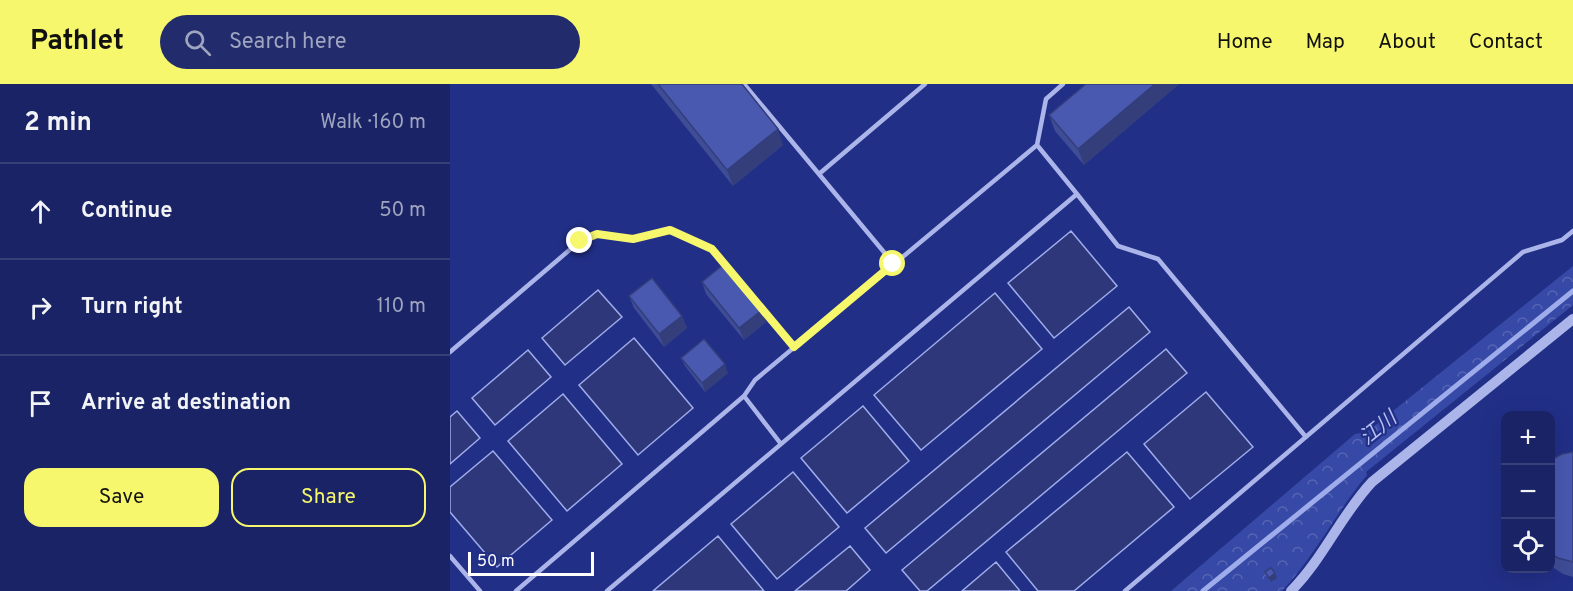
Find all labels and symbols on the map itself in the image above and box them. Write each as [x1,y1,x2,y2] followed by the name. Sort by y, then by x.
[566,227,592,253] route end
[879,250,905,276] route start
[1355,405,1404,452] water label: 江川
[468,549,594,576] scale bar

